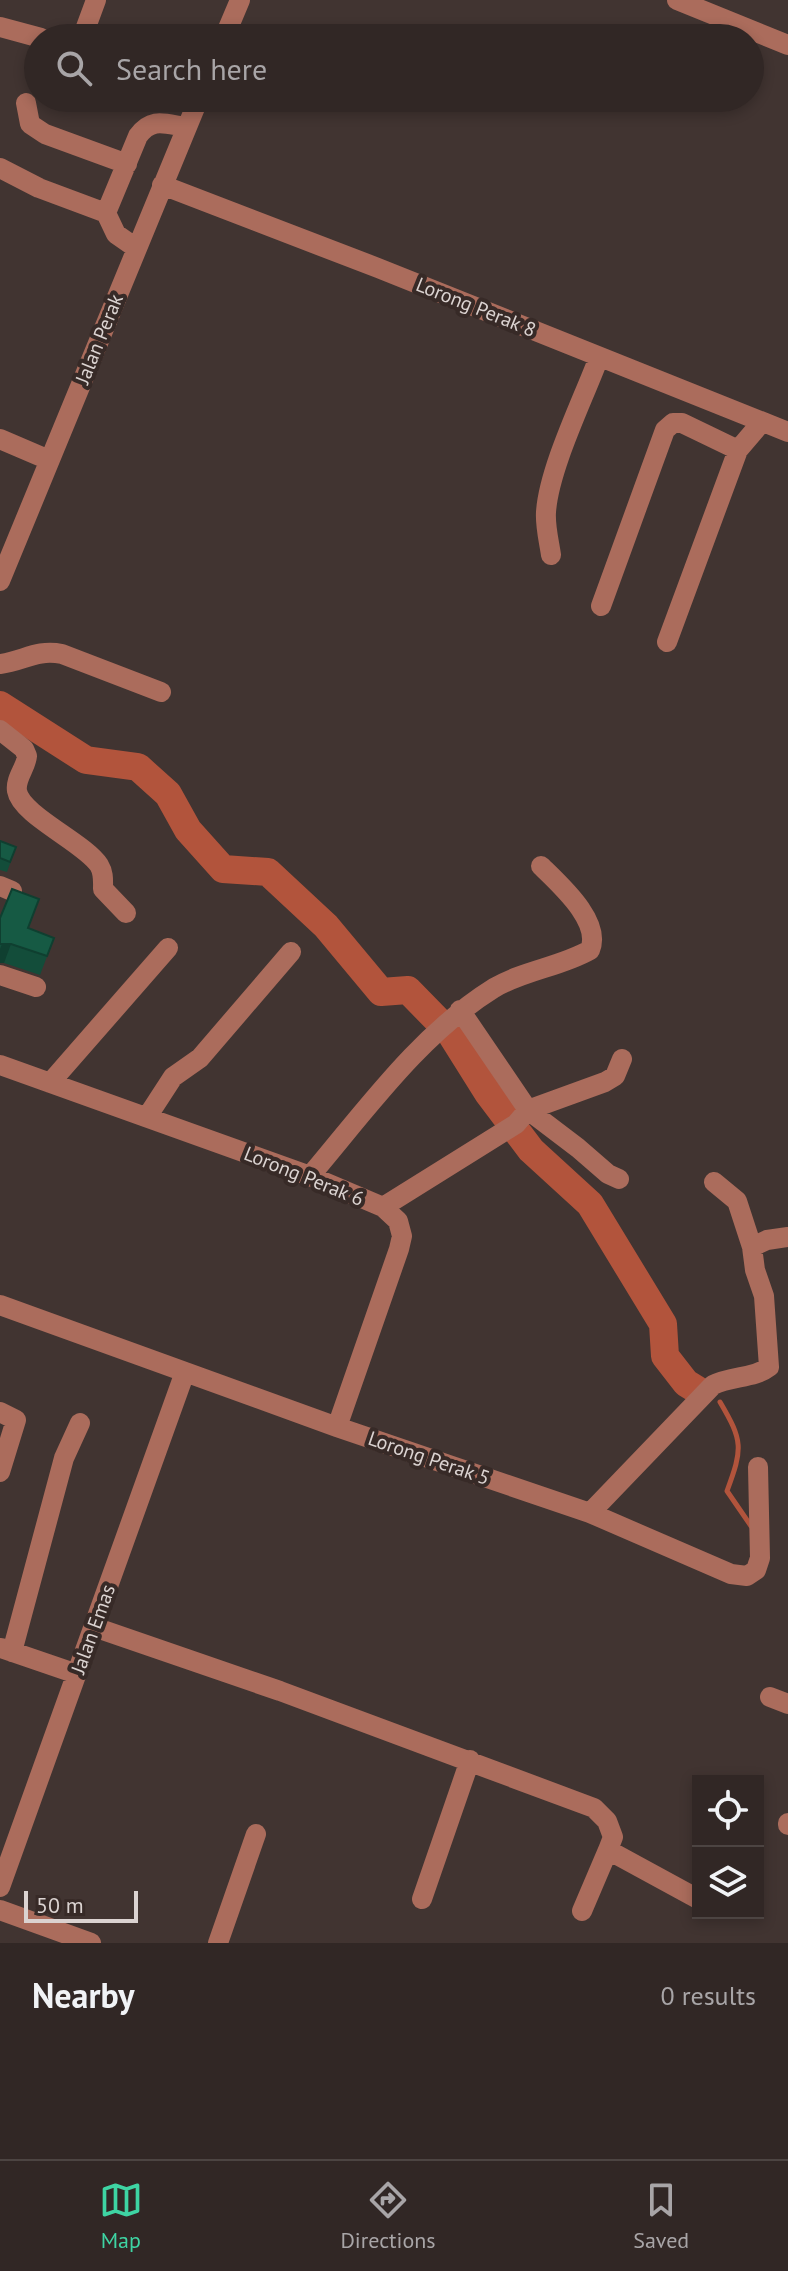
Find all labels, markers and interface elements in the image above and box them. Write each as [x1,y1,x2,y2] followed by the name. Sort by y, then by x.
[24,24,764,112] search box
[52,46,96,90] icon: search
[116,49,267,88] text: Search here
[412,271,540,343] street label: Lorong Perak 8
[69,290,129,389] street label: Jalan Perak
[240,1140,368,1212] street label: Lorong Perak 6
[365,1425,493,1491] street label: Lorong Perak 5
[65,1581,121,1678] street label: Jalan Emas
[692,1775,764,1919] map controls
[692,1775,764,1847] button: locate
[692,1847,764,1919] button: layers
[24,1887,138,1923] scale bar
[36,1891,84,1919] text: 50 m
[32,1973,134,2017] text: Nearby
[661,1979,756,2012] text: 0 results
[99,2178,143,2254] tab: Map
[340,2178,436,2254] tab: Directions
[633,2178,689,2254] tab: Saved

